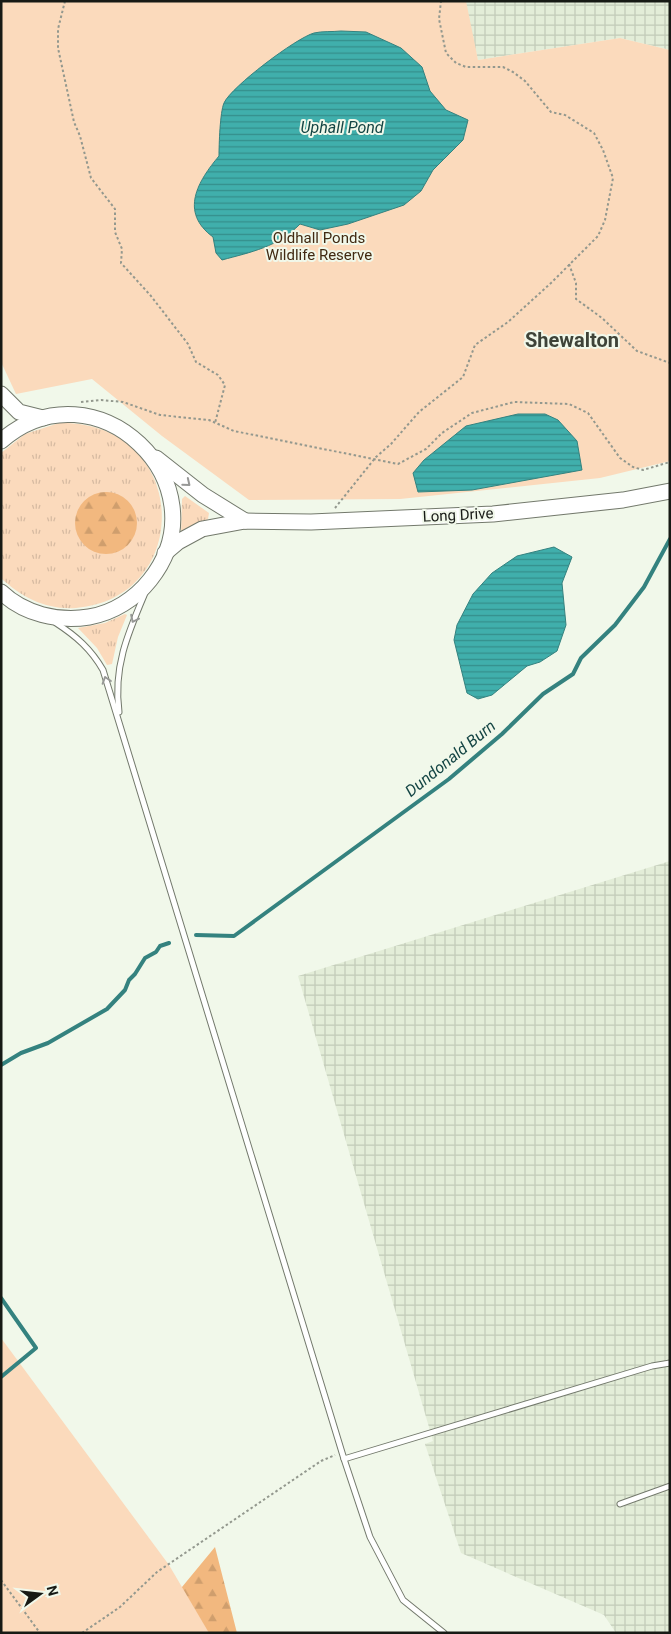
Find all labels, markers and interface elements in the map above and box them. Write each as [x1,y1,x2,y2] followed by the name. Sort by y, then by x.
[300,118,384,137] water label: Uphall Pond
[266,229,372,264] park label: Oldhall Ponds Wildlife Reserve
[525,328,619,352] district label: Shewalton
[182,477,191,486] one-way arrow
[422,504,494,526] street label: Long Drive
[130,614,140,623] one-way arrow
[102,677,112,685] one-way arrow
[401,716,499,801] water label: Dundonald Burn
[15,1569,65,1619] north arrow
[44,1584,62,1597] text: N

